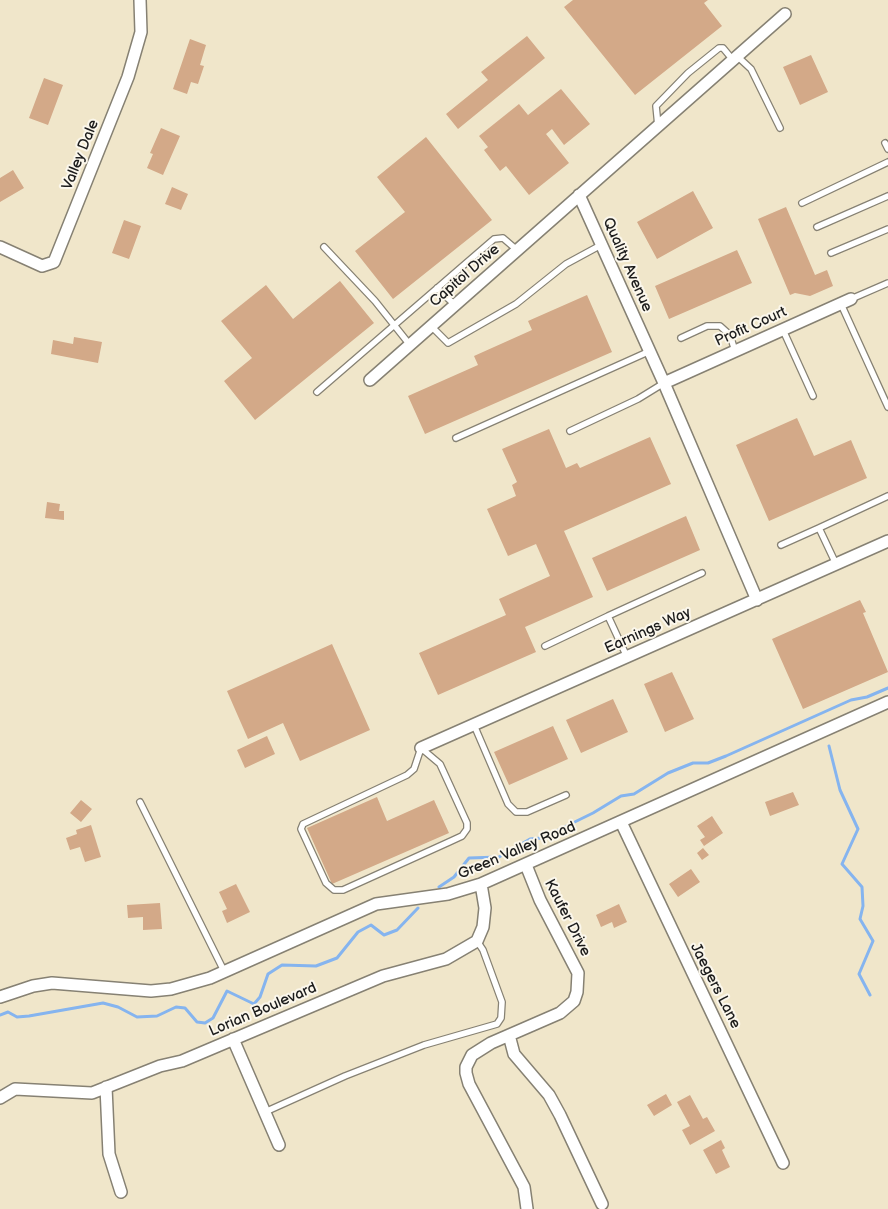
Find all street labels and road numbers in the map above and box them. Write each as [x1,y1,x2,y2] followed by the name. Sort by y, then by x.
[59,117,103,193] street label: Valley Dale
[598,215,656,315] street label: Quality Avenue
[426,241,504,311] street label: Capitol Drive
[712,303,790,351] street label: Profit Court
[602,604,694,658] street label: Earnings Way
[456,818,578,884] street label: Green Valley Road
[540,876,594,960] street label: Kaufer Drive
[686,940,744,1032] street label: Jaegers Lane
[207,979,319,1041] street label: Lorian Boulevard

